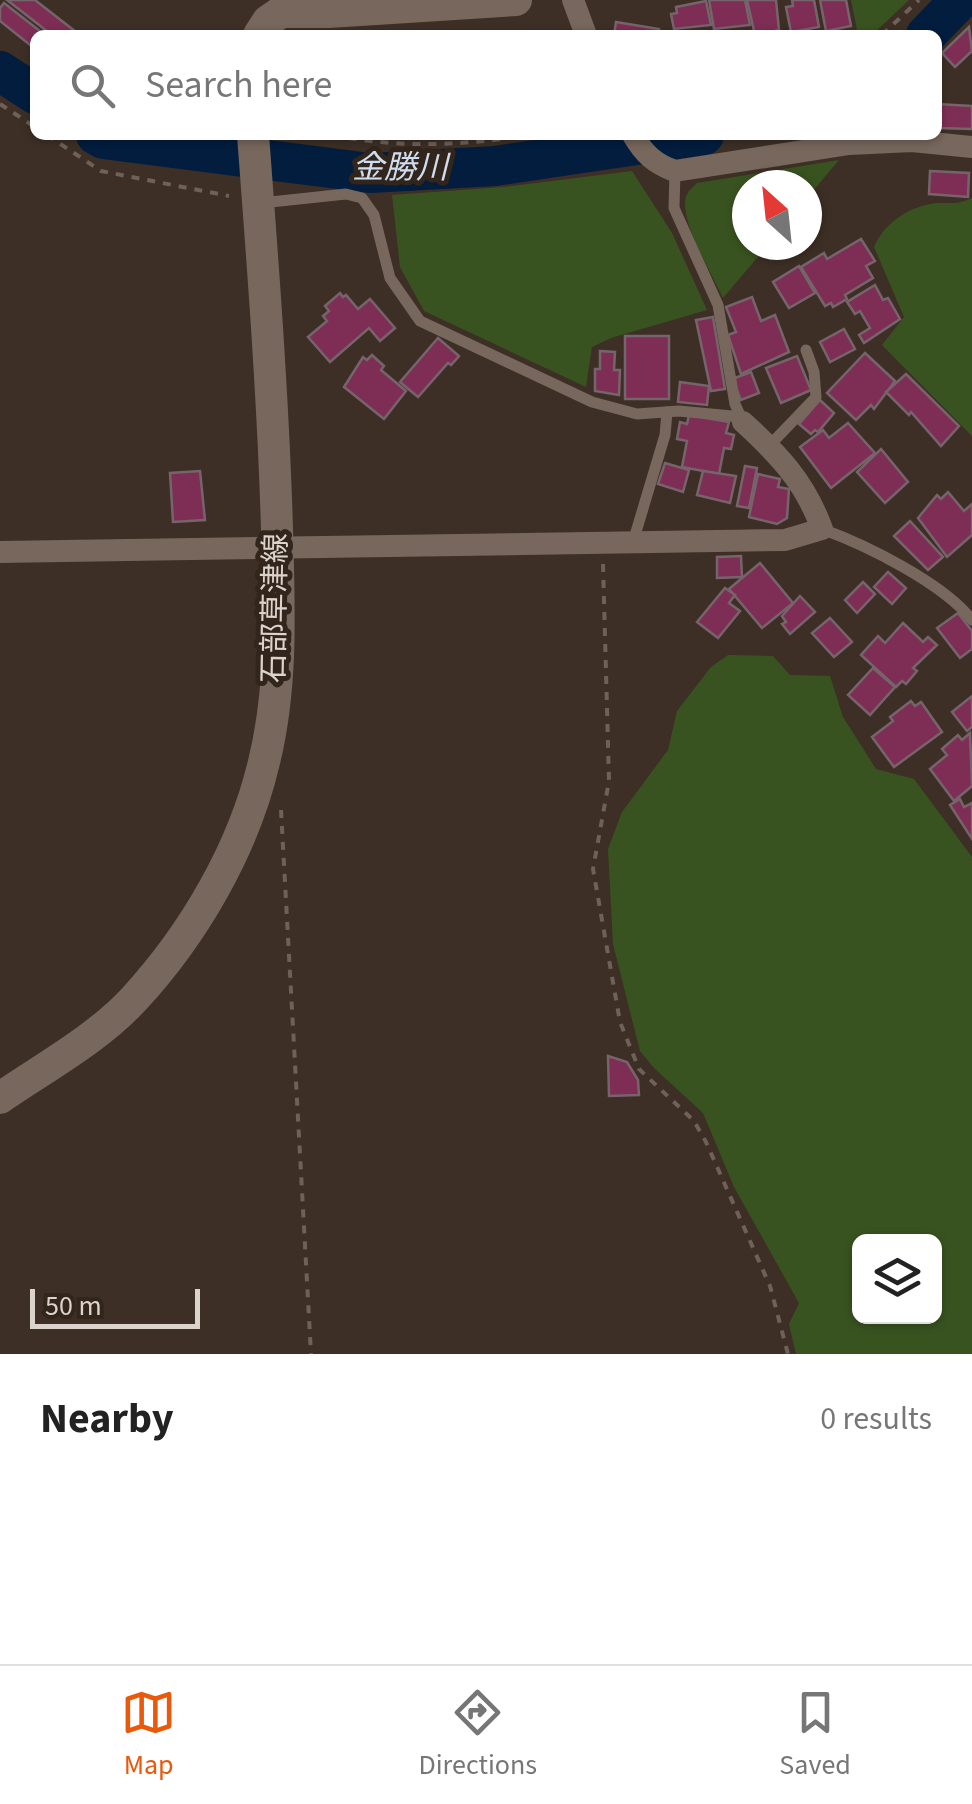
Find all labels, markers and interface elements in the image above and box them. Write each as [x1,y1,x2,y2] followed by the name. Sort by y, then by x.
[30,30,942,140] search box
[65,58,120,113] icon: search
[145,58,332,112] text: Search here
[352,145,451,191] water label: 金勝川
[732,170,822,260] north arrow
[252,533,298,683] street label: 石部草津線
[852,1234,942,1324] map controls
[852,1234,942,1324] button: layers
[30,1284,200,1328] scale bar
[45,1286,102,1326] text: 50 m
[40,1389,174,1449] text: Nearby
[820,1396,932,1442] text: 0 results
[121,1685,176,1785] tab: Map
[419,1685,537,1785] tab: Directions
[779,1685,851,1785] tab: Saved

